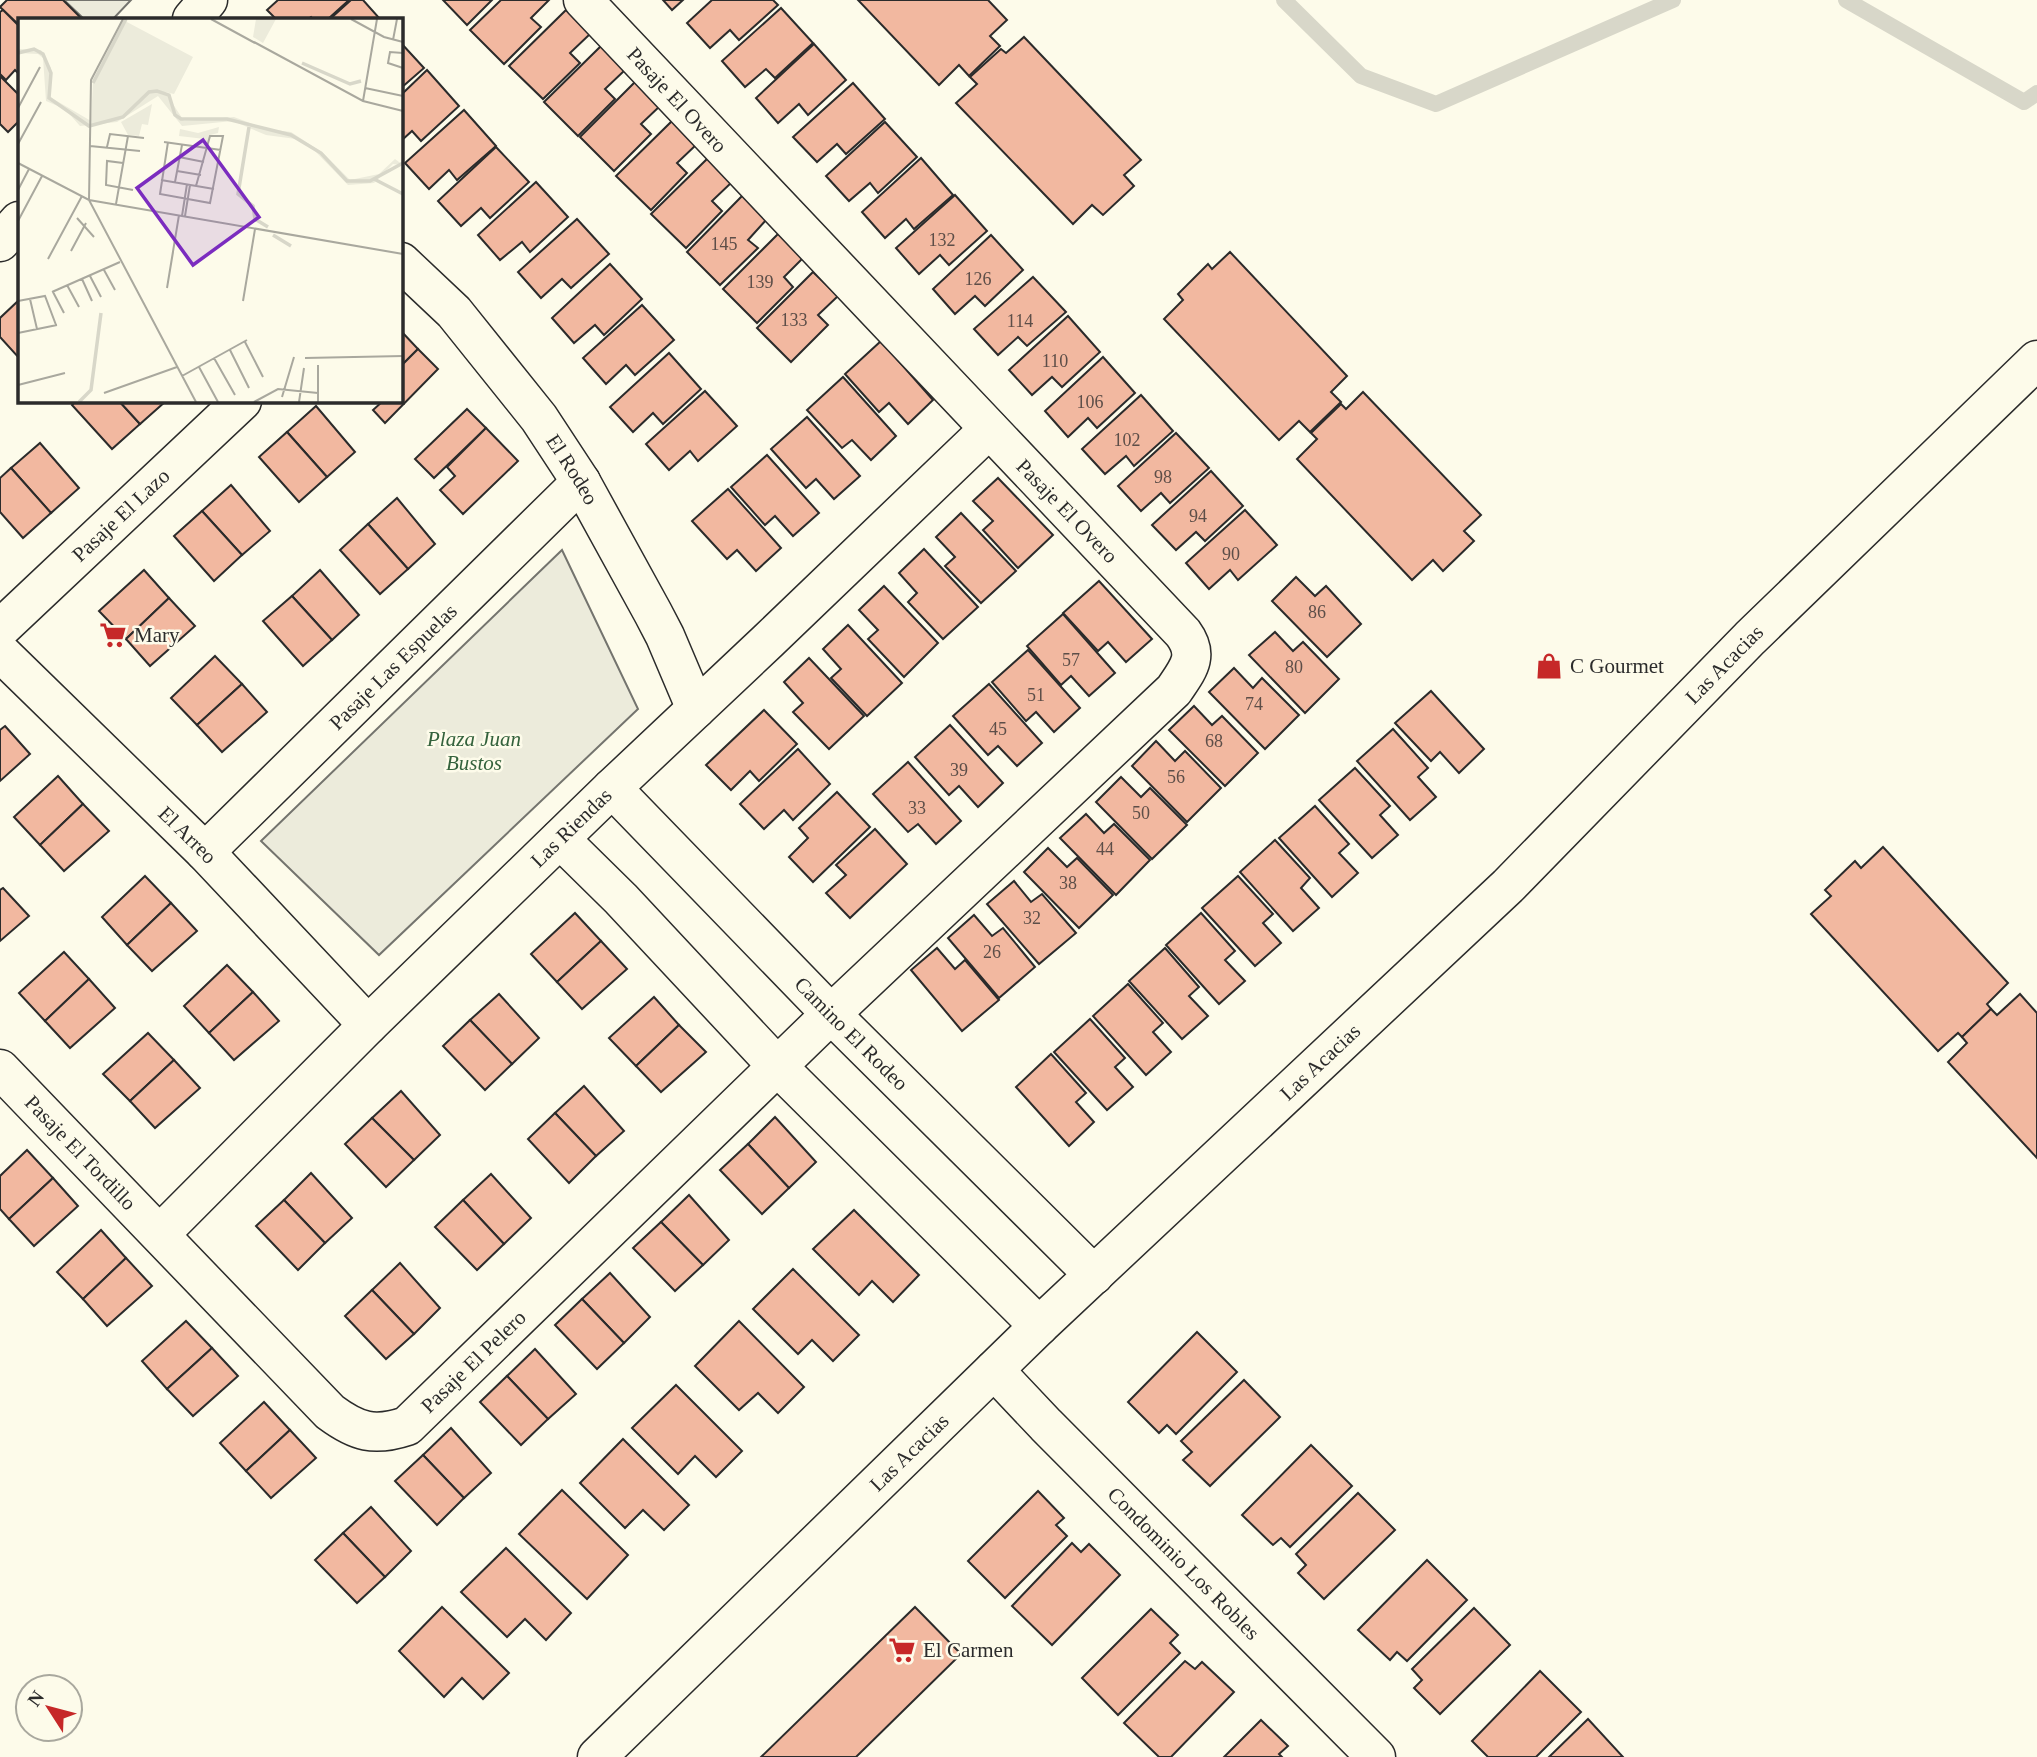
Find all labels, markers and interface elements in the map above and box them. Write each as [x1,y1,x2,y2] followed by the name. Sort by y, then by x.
[18,18,402,402] inset map
[622,42,732,158] street label: Pasaje El Overo
[929,230,956,250] house number: 132
[711,234,738,254] house number: 145
[965,269,992,289] house number: 126
[747,272,774,292] house number: 139
[781,310,808,330] house number: 133
[1007,311,1033,331] house number: 114
[1042,351,1068,371] house number: 110
[1077,392,1104,412] house number: 106
[541,430,603,509] street label: El Rodeo
[1114,430,1141,450] house number: 102
[1011,454,1123,568] street label: Pasaje El Overo
[67,464,174,567] street label: Pasaje El Lazo
[1154,467,1172,487] house number: 98
[1189,506,1207,526] house number: 94
[1222,544,1240,564] house number: 90
[324,599,462,735] street label: Pasaje Las Espuelas
[1308,602,1326,622] house number: 86
[98,620,128,650] supermarket icon: Mary
[1680,620,1768,709] street label: Las Acacias
[134,623,180,647] place label: Mary
[1062,650,1080,670] house number: 57
[1534,651,1564,681] shop icon: C Gourmet
[1570,654,1664,678] place label: C Gourmet
[1285,657,1303,677] house number: 80
[1027,685,1045,705] house number: 51
[1245,694,1263,714] house number: 74
[989,719,1007,739] house number: 45
[426,727,521,775] park label: Plaza Juan Bustos
[1205,731,1223,751] house number: 68
[950,760,968,780] house number: 39
[1167,767,1185,787] house number: 56
[526,783,617,872] street label: Las Riendas
[908,798,926,818] house number: 33
[153,801,222,869] street label: El Arreo
[1132,803,1150,823] house number: 50
[1096,839,1114,859] house number: 44
[1059,873,1077,893] house number: 38
[1023,908,1041,928] house number: 32
[983,942,1001,962] house number: 26
[790,972,913,1095] street label: Camino El Rodeo
[1275,1019,1365,1105] street label: Las Acacias
[20,1090,141,1215] street label: Pasaje El Tordillo
[416,1305,531,1418] street label: Pasaje El Pelero
[865,1409,954,1496] street label: Las Acacias
[1103,1482,1265,1645] street label: Condominio Los Robles
[887,1635,917,1665] supermarket icon: El Carmen
[923,1638,1014,1662] place label: El Carmen
[14,1673,84,1743] north arrow
[23,1686,48,1710] text: N

